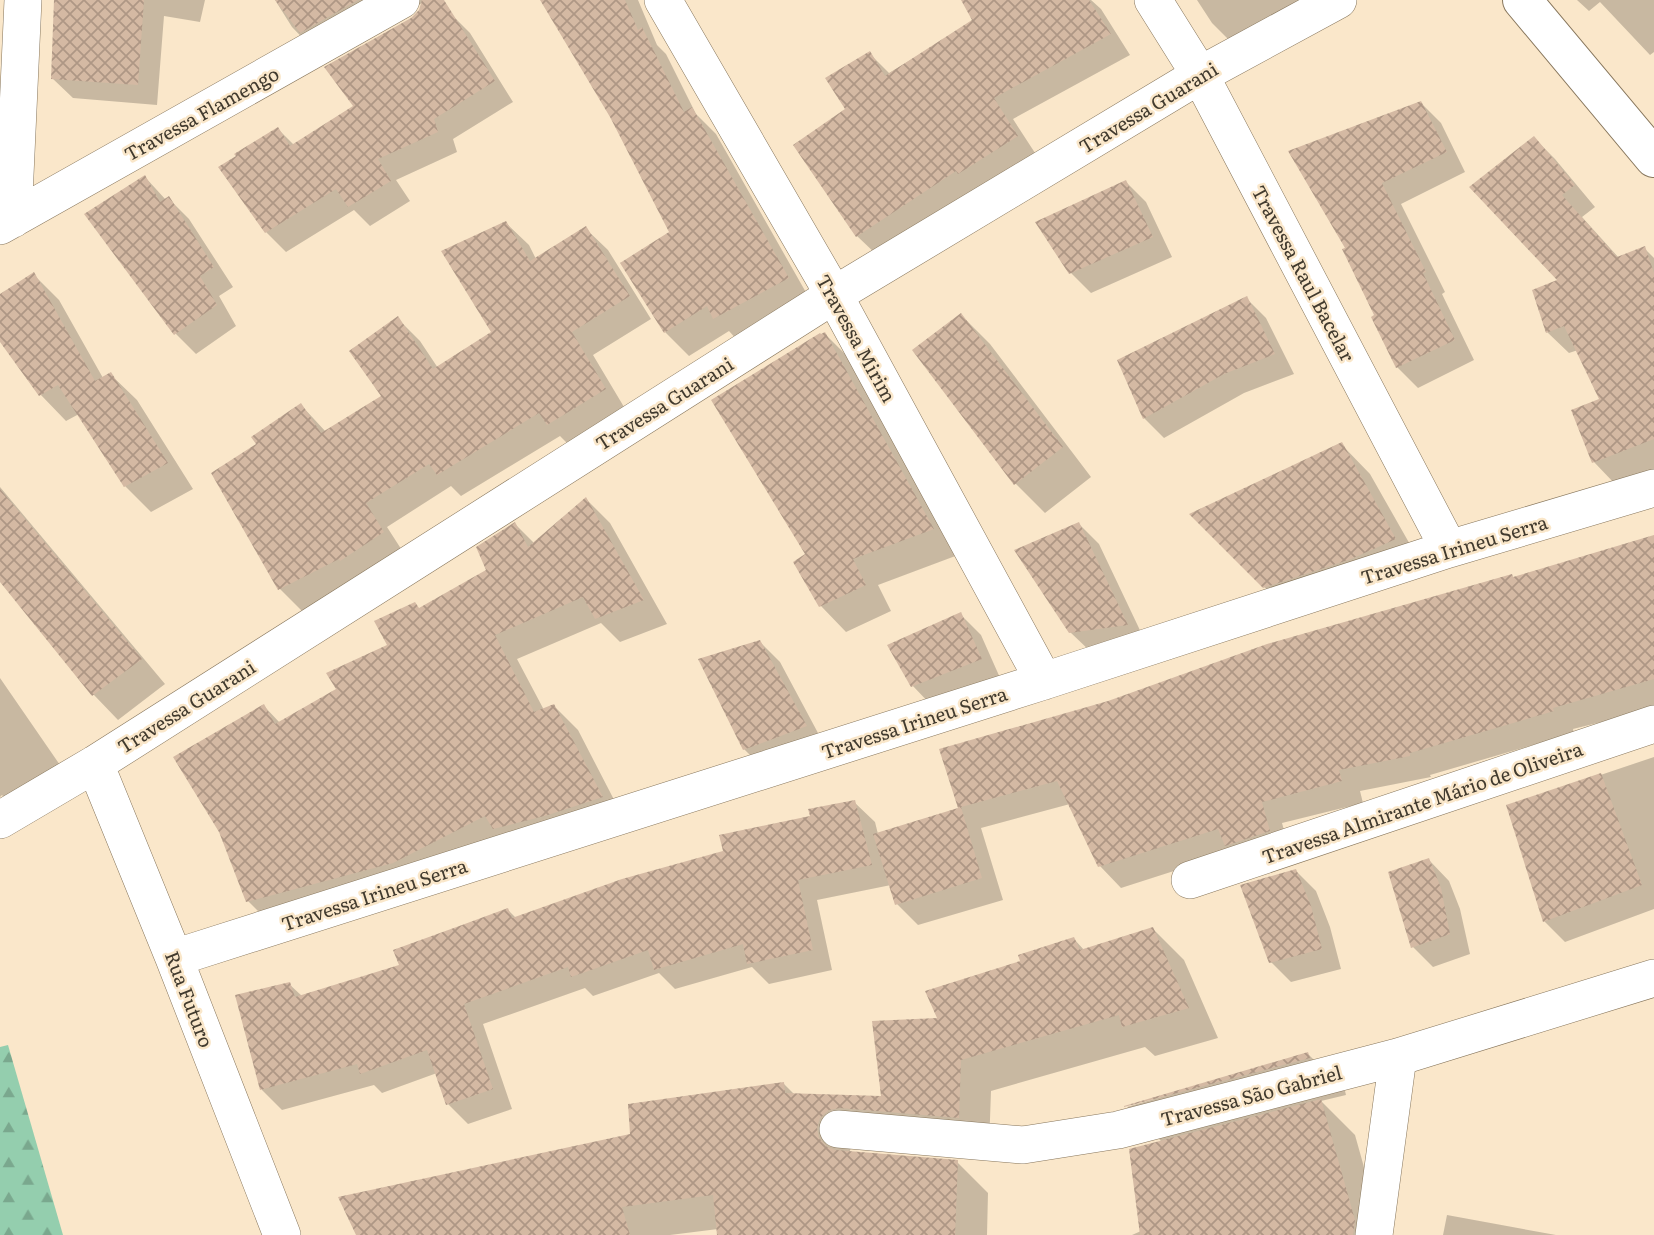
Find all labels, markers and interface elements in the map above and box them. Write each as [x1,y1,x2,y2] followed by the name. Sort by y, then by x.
[1073,54,1223,160] street label: Travessa Guarani
[118,59,284,167] street label: Travessa Flamengo
[1246,180,1362,366] street label: Travessa Raul Bacelar
[810,269,904,407] street label: Travessa Mirim
[590,349,738,457] street label: Travessa Guarani
[1357,507,1552,591] street label: Travessa Irineu Serra
[112,652,260,760] street label: Travessa Guarani
[817,678,1011,765] street label: Travessa Irineu Serra
[1258,734,1587,870] street label: Travessa Almirante Mário de Oliveira
[277,850,471,937] street label: Travessa Irineu Serra
[159,947,221,1051] street label: Rua Futuro
[1157,1057,1345,1133] street label: Travessa São Gabriel

